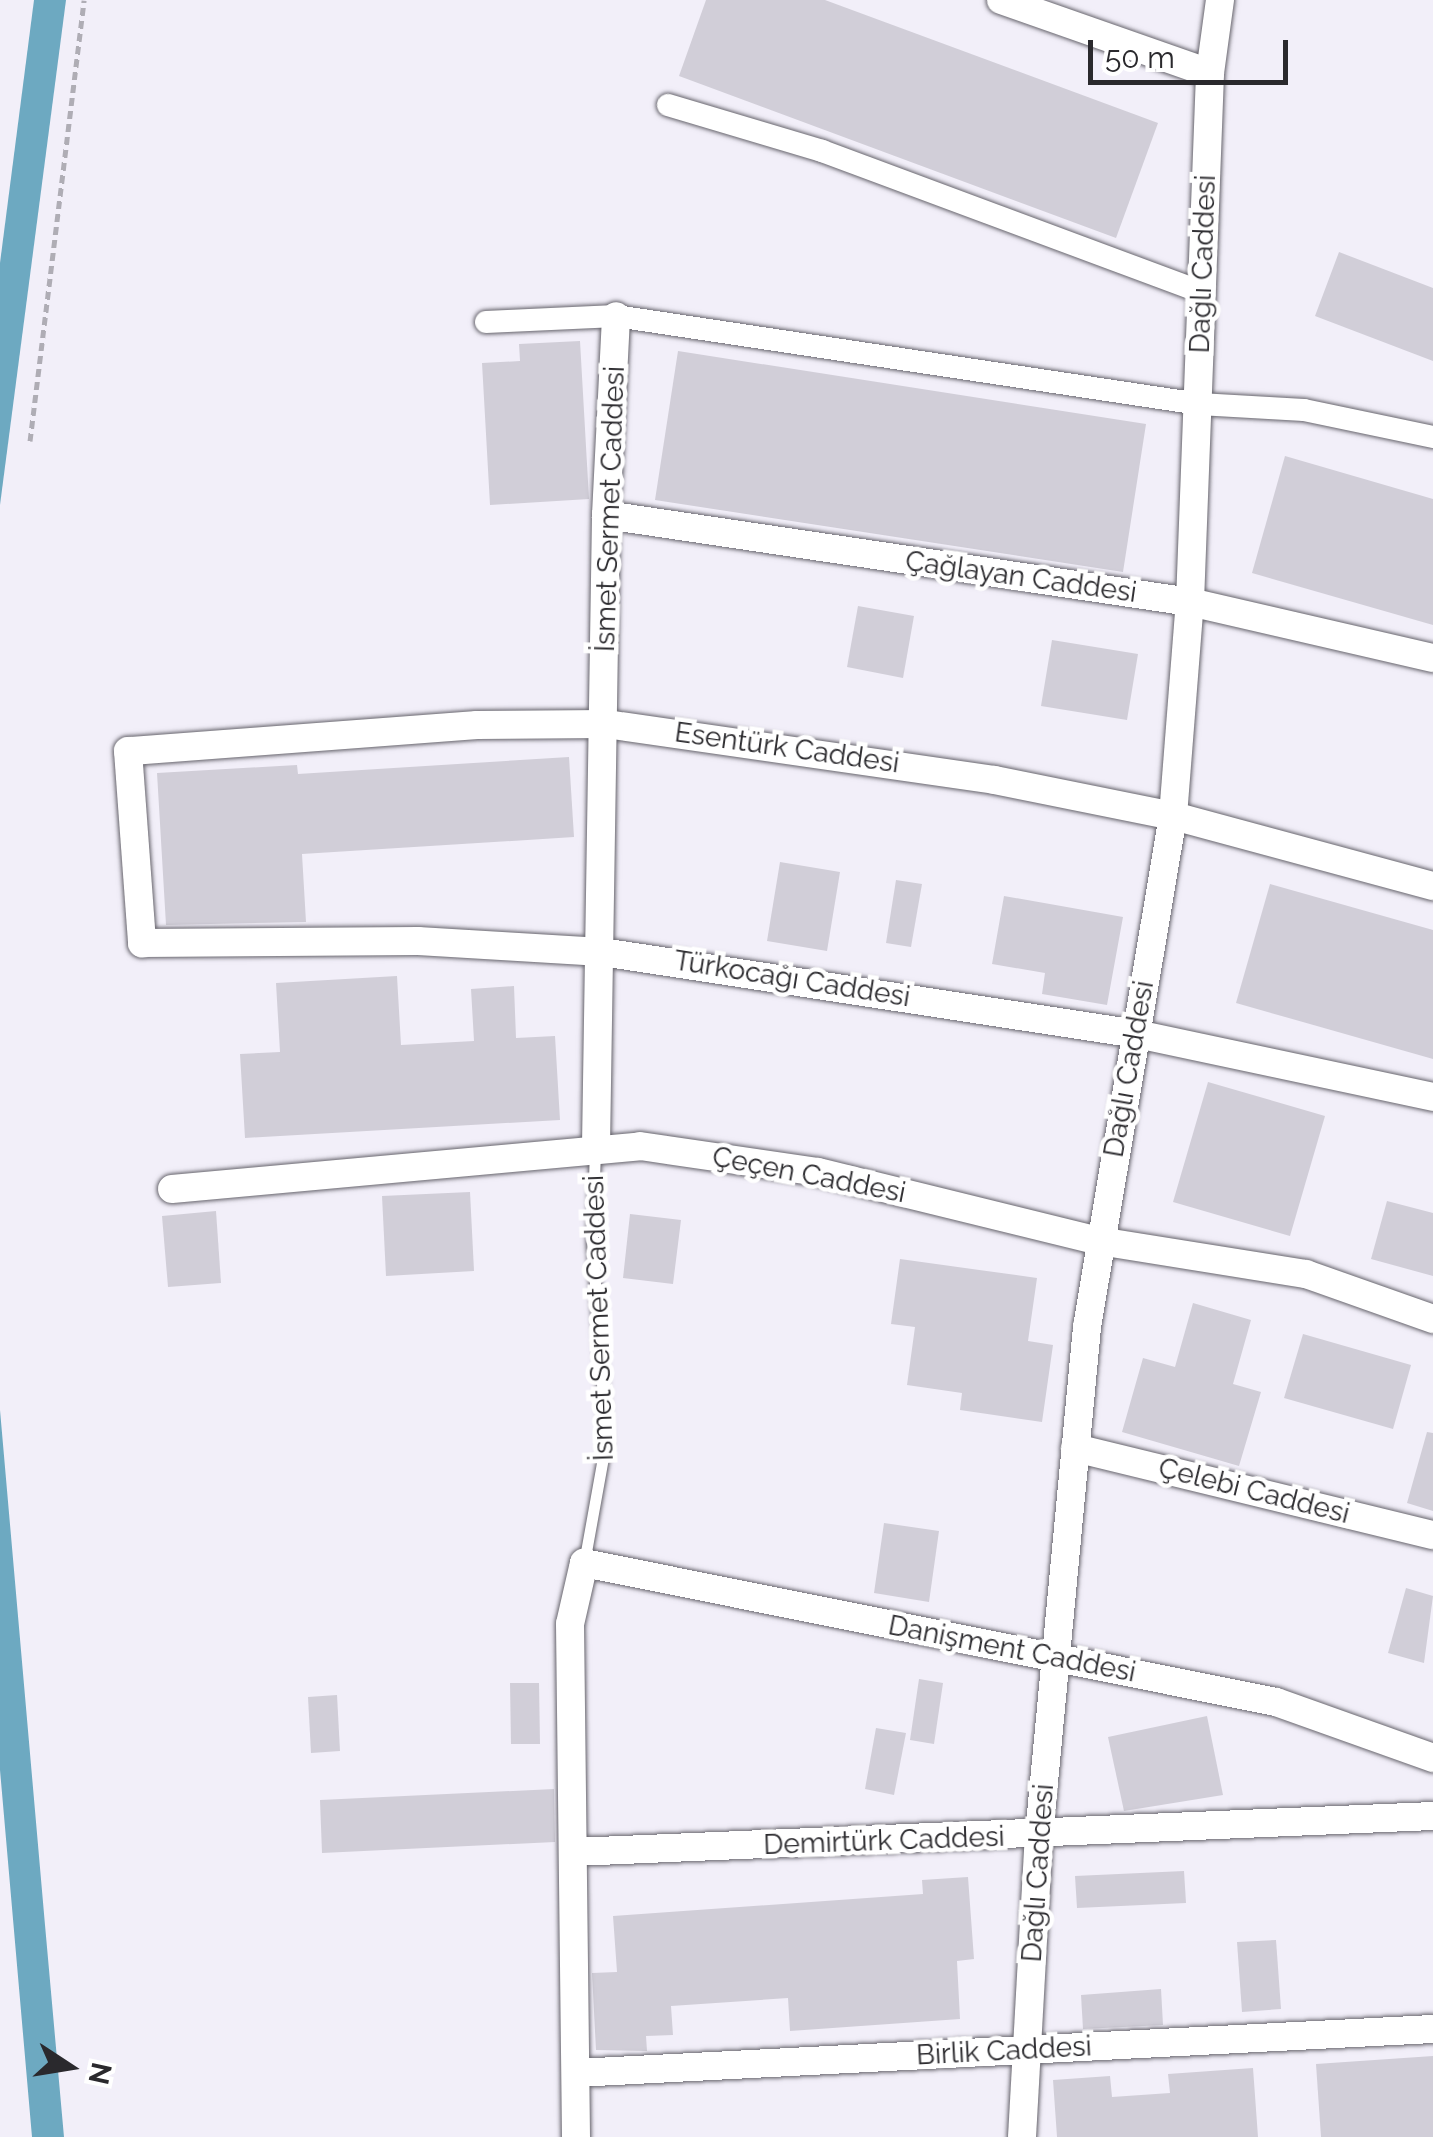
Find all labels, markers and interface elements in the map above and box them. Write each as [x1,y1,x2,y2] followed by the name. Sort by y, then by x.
[1093,20,1293,82] scale bar
[1105,40,1175,75] text: 50 m
[1183,174,1223,354] street label: Dağlı Caddesi
[588,365,632,653] street label: İsmet Sermet Caddesi
[903,544,1139,610] street label: Çağlayan Caddesi
[673,716,901,780] street label: Esentürk Caddesi
[672,944,912,1014] street label: Türkocağı Caddesi
[1097,978,1161,1160] street label: Dağlı Caddesi
[710,1140,908,1210] street label: Çeçen Caddesi
[577,1174,621,1462] street label: İsmet Sermet Caddesi
[1155,1451,1353,1531] street label: Çelebi Caddesi
[885,1609,1139,1689] street label: Danişment Caddesi
[1015,1783,1061,1963] street label: Dağlı Caddesi
[763,1820,1005,1862] street label: Demirtürk Caddesi
[20,2017,120,2117] north arrow
[915,2030,1093,2072] street label: Birlik Caddesi
[81,2059,118,2087] text: N

